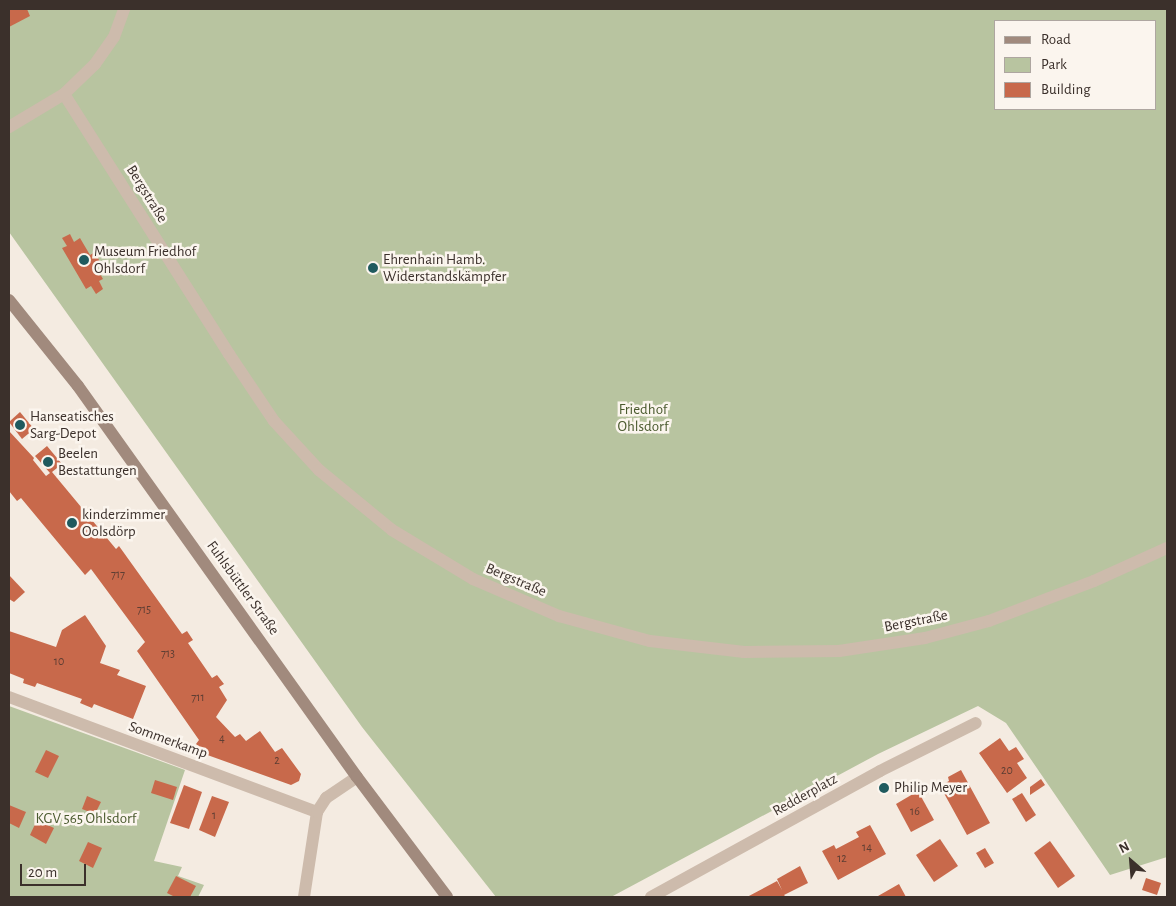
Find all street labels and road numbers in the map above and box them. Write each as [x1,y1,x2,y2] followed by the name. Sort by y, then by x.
[122,162,172,226] street label: Bergstraße
[203,537,283,639] street label: Fuhlsbüttler Straße
[483,559,549,601] street label: Bergstraße
[883,606,949,636] street label: Bergstraße
[126,717,210,763] street label: Sommerkamp
[769,770,841,820] street label: Redderplatz

